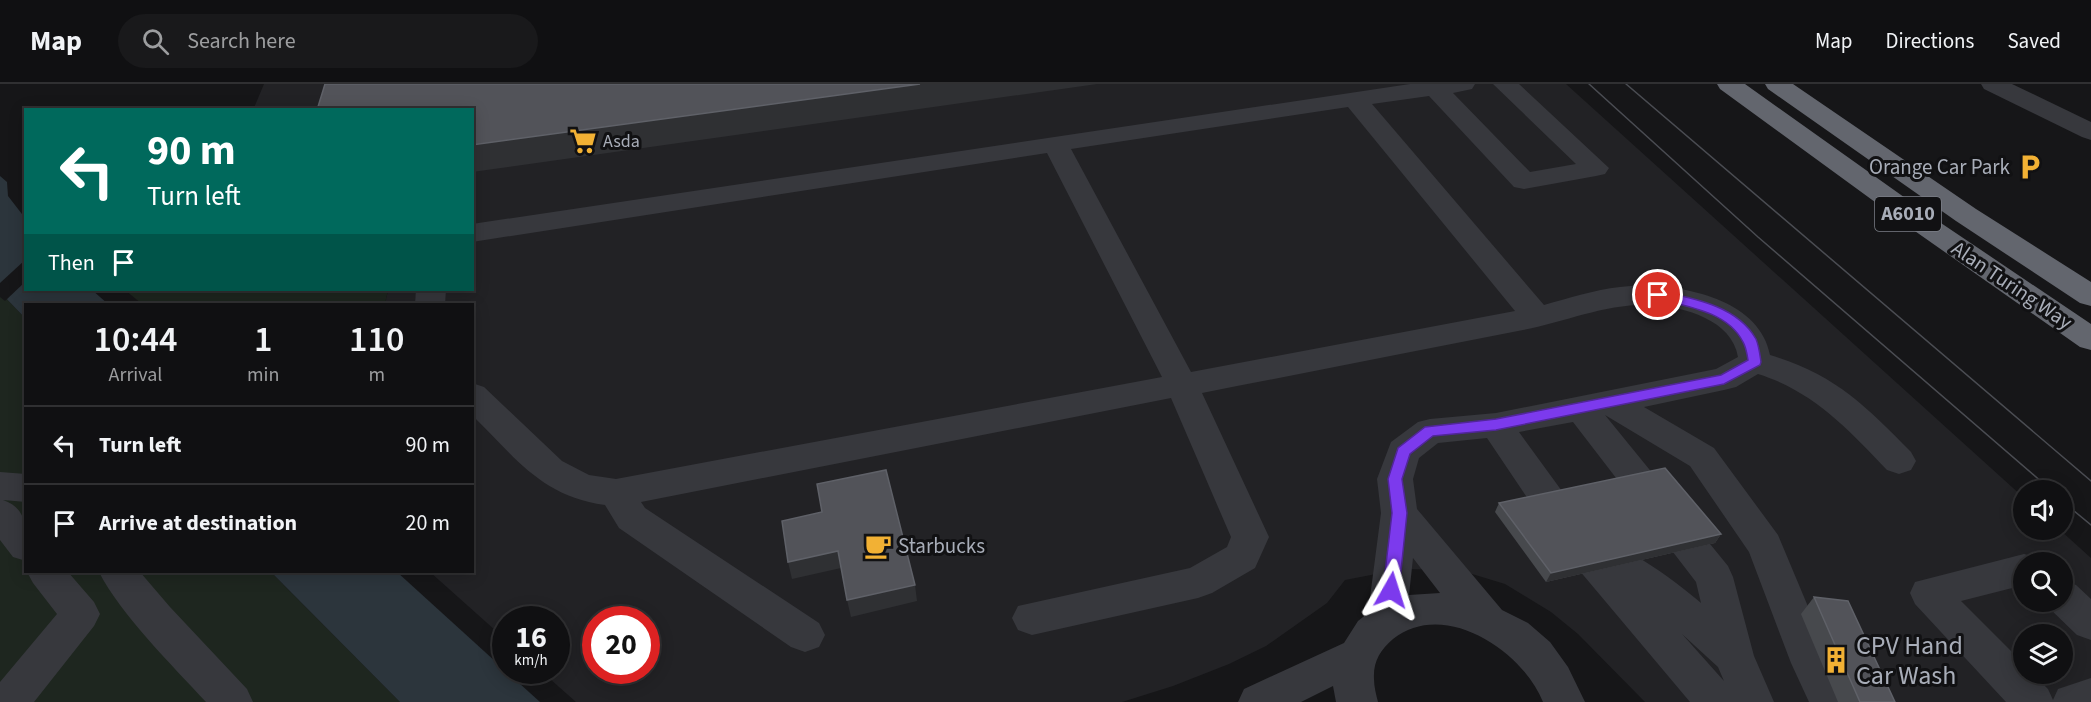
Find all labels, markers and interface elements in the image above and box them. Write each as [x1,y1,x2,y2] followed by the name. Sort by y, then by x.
[118,14,538,68] search box
[30,21,82,61] text: Map
[139,25,172,58] icon: search
[187,25,296,57] text: Search here
[1815,26,1853,56] text: Map
[1886,26,1974,56] text: Directions
[2007,26,2061,56] text: Saved
[147,121,236,181] text: 90 m
[568,126,598,156] supermarket icon: Asda
[603,129,640,154] place label: Asda
[48,132,126,210] icon: left
[1869,152,2011,182] place label: Orange Car Park
[2015,152,2045,182] parking icon: Orange Car Park
[147,177,241,216] text: Turn left
[1875,197,1941,231] road number: A6010
[1946,233,2079,337] street label: Alan Turing Way
[107,246,140,279] icon: arrive
[48,247,95,279] text: Then
[1632,269,1683,320] pin
[1641,278,1674,311] icon: arrive
[94,314,177,365] text: 10:44
[254,314,272,365] text: 1
[349,314,404,365] text: 110
[109,361,162,389] text: Arrival
[247,361,279,389] text: min
[368,361,385,389] text: m
[48,429,81,462] icon: left
[99,429,181,461] text: Turn left
[405,429,450,461] text: 90 m
[2013,480,2073,684] map controls
[2013,480,2073,540] button: sound
[48,507,81,540] icon: arrive
[99,507,297,539] text: Arrive at destination
[405,507,450,539] text: 20 m
[863,531,893,561] cafe icon: Starbucks
[898,531,985,561] place label: Starbucks
[2013,552,2073,612] button: search
[1359,558,1423,622] position arrow
[582,606,660,684] speed limit sign: 20
[515,616,547,659] text: 16
[2013,624,2073,684] button: layers
[1856,627,1963,694] place label: CPV Hand Car Wash
[1821,645,1851,675] building icon: CPV Hand Car Wash
[514,650,548,671] text: km/h

